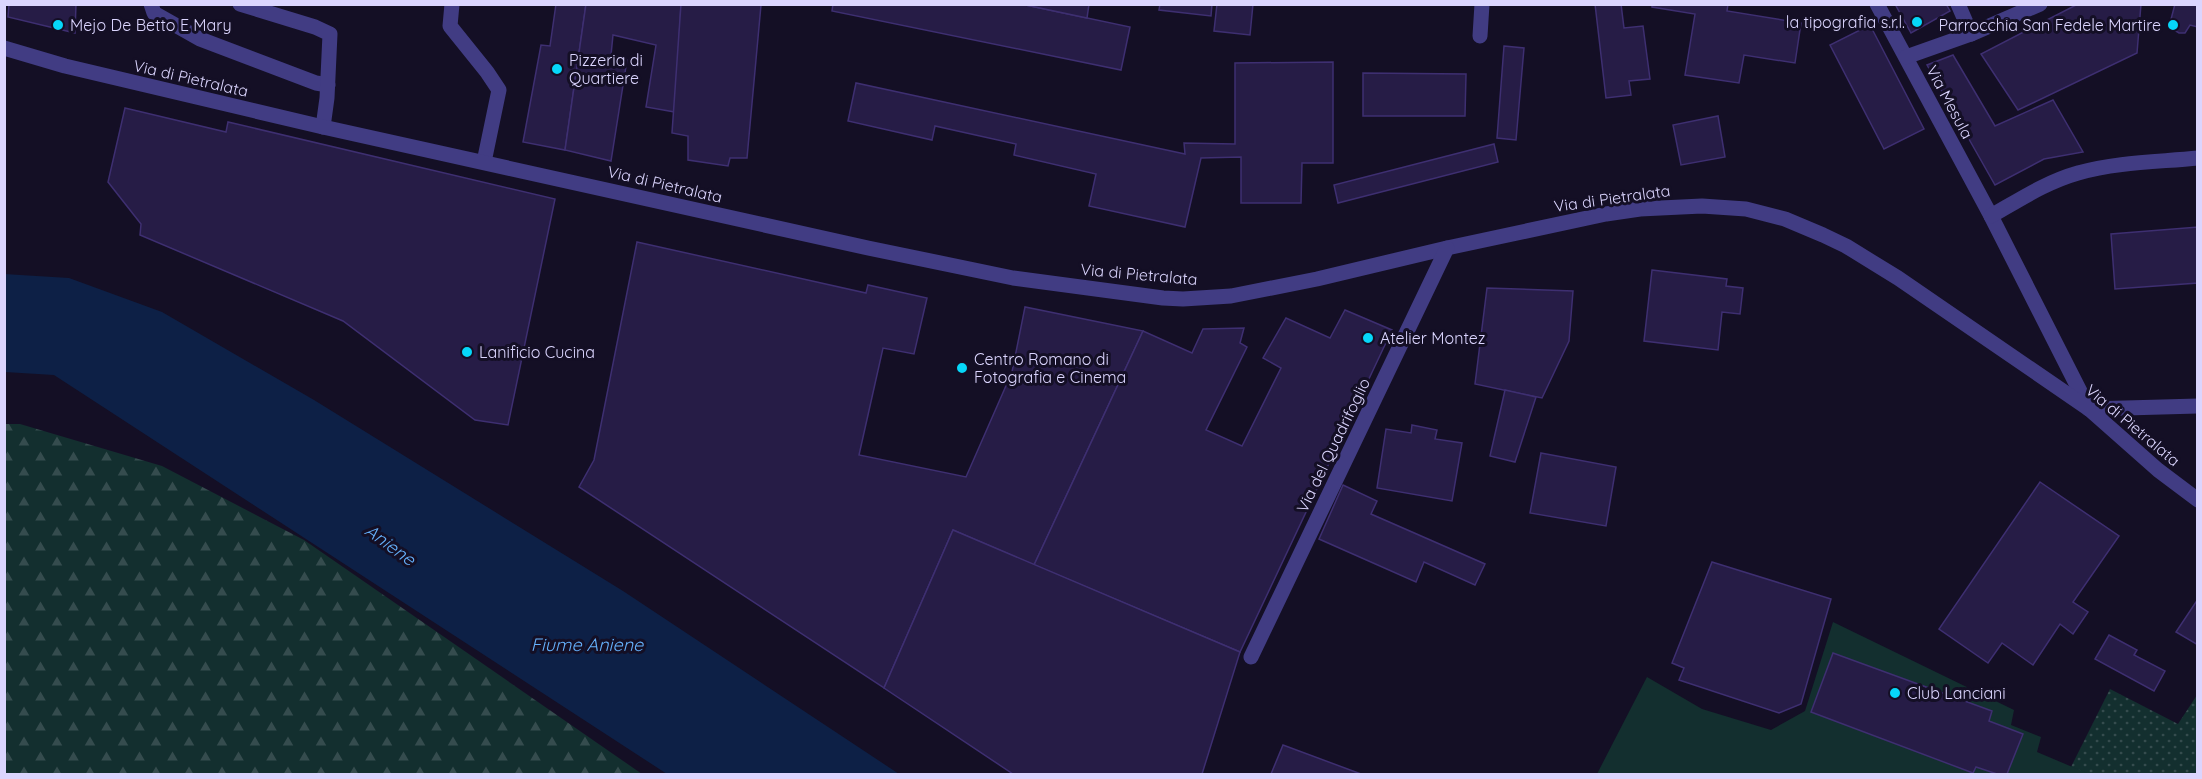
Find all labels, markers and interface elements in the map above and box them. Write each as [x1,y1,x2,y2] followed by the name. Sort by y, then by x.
[1786,12,1905,32] place label: la tipografia s.r.l.
[70,15,232,35] place label: Mejo De Betto E Mary
[1910,15,1924,29] marker: la tipografia s.r.l.
[1938,15,2161,35] place label: Parrocchia San Fedele Martire
[51,18,65,32] marker: Mejo De Betto E Mary
[2166,18,2180,32] marker: Parrocchia San Fedele Martire
[569,50,643,88] place label: Pizzeria di Quartiere
[132,55,250,101] street label: Via di Pietralata
[550,62,564,76] marker: Pizzeria di Quartiere
[1922,62,1978,142] street label: Via Mesula
[606,161,724,207] street label: Via di Pietralata
[1553,180,1671,216] street label: Via di Pietralata
[1080,259,1198,289] street label: Via di Pietralata
[1380,328,1486,348] place label: Atelier Montez
[1361,331,1375,345] marker: Atelier Montez
[479,342,595,362] place label: Lanificio Cucina
[460,345,474,359] marker: Lanificio Cucina
[974,349,1126,387] place label: Centro Romano di Fotografia e Cinema
[955,361,969,375] marker: Centro Romano di Fotografia e Cinema
[1292,375,1374,515] street label: Via del Quadrifoglio
[2082,380,2184,470] street label: Via di Pietralata
[361,519,421,571] water label: Aniene
[531,633,644,656] water label: Fiume Aniene
[1907,683,2006,703] place label: Club Lanciani
[1888,686,1902,700] marker: Club Lanciani

